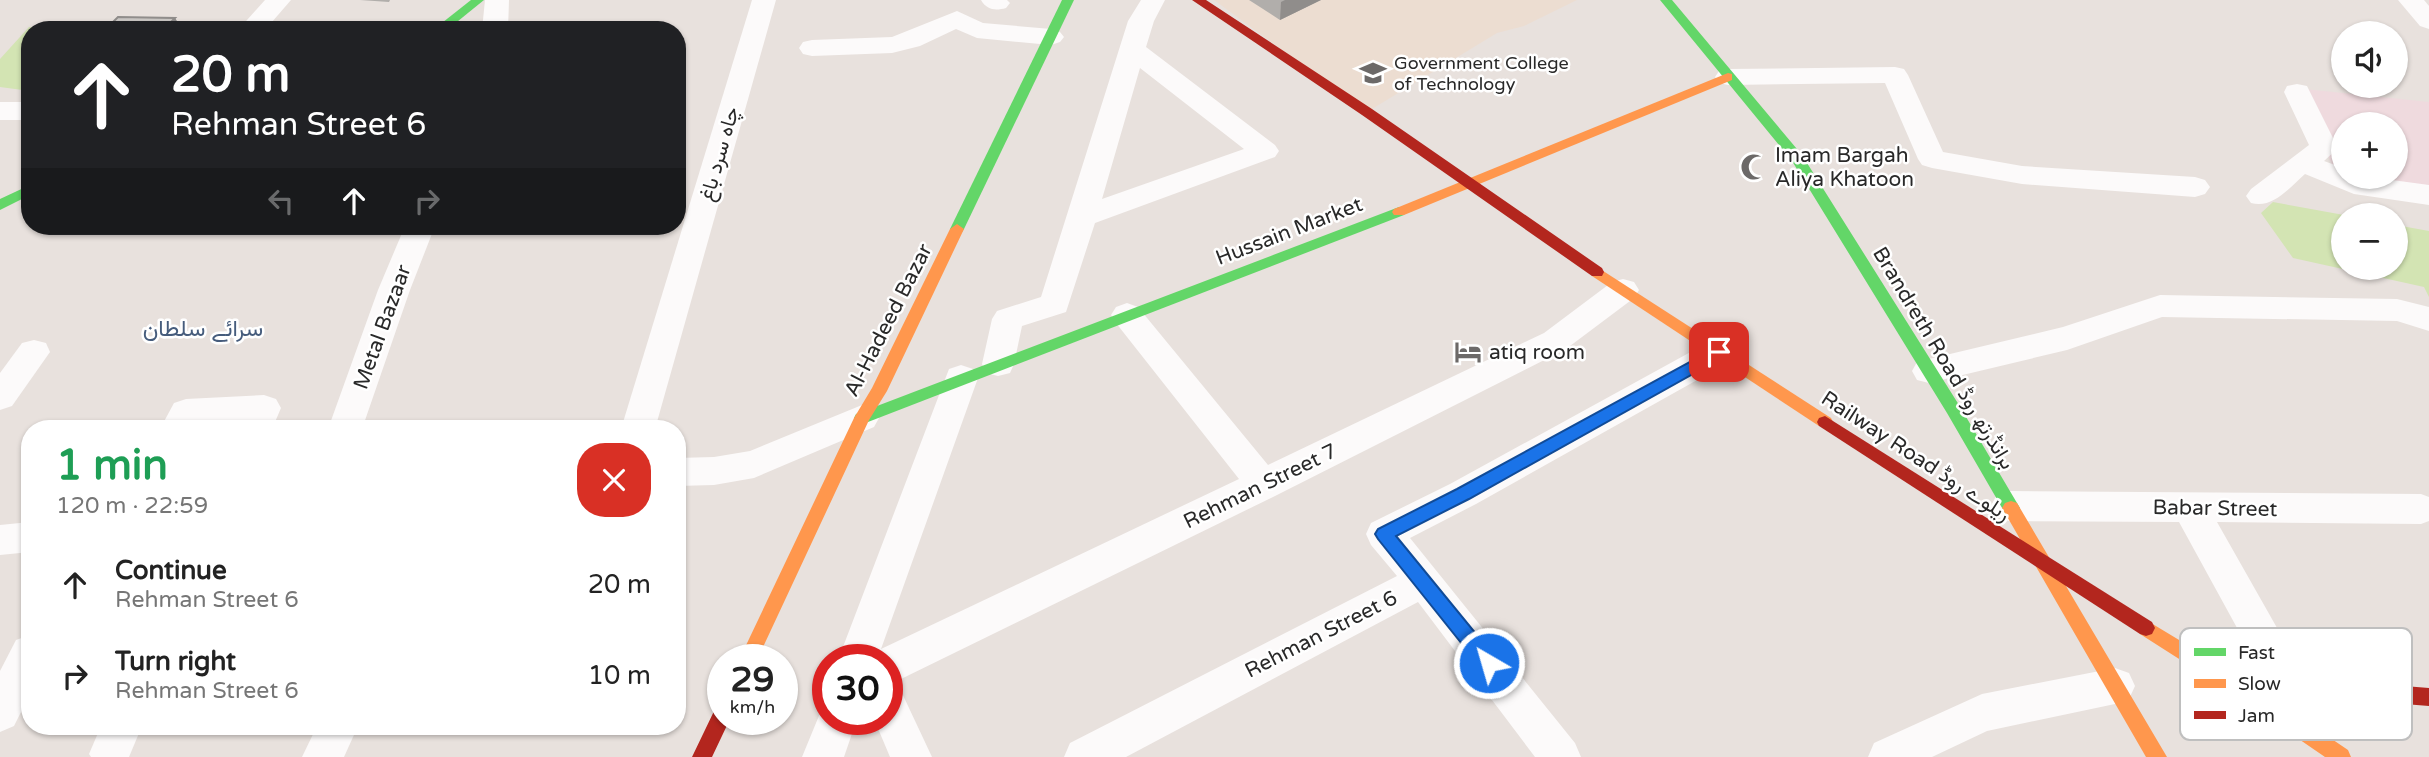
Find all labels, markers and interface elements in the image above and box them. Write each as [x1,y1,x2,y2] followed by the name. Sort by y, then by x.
[2331,21,2408,280] map controls
[2331,21,2408,98] button: sound
[171,46,290,105] text: 20 m
[56,49,147,140] icon: ahead
[1394,52,1569,95] place label: Government College of Technology
[1358,58,1388,88] school or university icon: Government College of Technology
[694,104,746,205] street label: چاہ سرد باغ
[171,106,426,144] text: Rehman Street 6
[2331,112,2408,189] button: +
[1775,143,1914,192] place label: Imam Bargah Aliya Khatoon
[1739,152,1769,182] mosque icon: Imam Bargah Aliya Khatoon
[262,182,300,220] icon: left
[335,182,373,220] icon: ahead
[408,182,446,220] icon: right
[1212,192,1366,271] street label: Hussain Market
[2331,203,2408,280] button: −
[839,240,938,401] street label: Al-Hadeed Bazar
[1867,243,2020,474] street label: Brandreth Road برانڈرتھ روڈ
[348,261,417,393] street label: Metal Bazaar
[143,315,263,343] district label: سرائے سلطان
[1689,322,1749,382] pin
[1700,333,1738,371] icon: arrive
[1453,337,1483,367] hotel icon: atiq room
[1489,340,1585,365] place label: atiq room
[1816,386,2015,527] street label: Railway Road ریلوے روڈ
[1179,438,1341,534] street label: Rehman Street 7
[56,440,168,491] text: 1 min
[577,443,651,517] button: close
[56,492,208,520] text: 120 m · 22:59
[2152,495,2278,522] street label: Babar Street
[115,555,227,586] text: Continue
[56,566,94,604] icon: ahead
[588,569,651,600] text: 20 m
[1241,585,1402,684] street label: Rehman Street 6
[115,586,299,614] text: Rehman Street 6
[1452,626,1526,700] position arrow
[2180,628,2412,740] legend
[2238,642,2275,664] text: Fast
[812,644,903,735] speed limit sign: 30
[115,646,236,677] text: Turn right
[56,657,94,695] icon: right
[731,659,774,701] text: 29
[588,660,651,691] text: 10 m
[2238,673,2281,695] text: Slow
[115,677,299,705] text: Rehman Street 6
[730,696,775,718] text: km/h
[2238,705,2275,727] text: Jam

